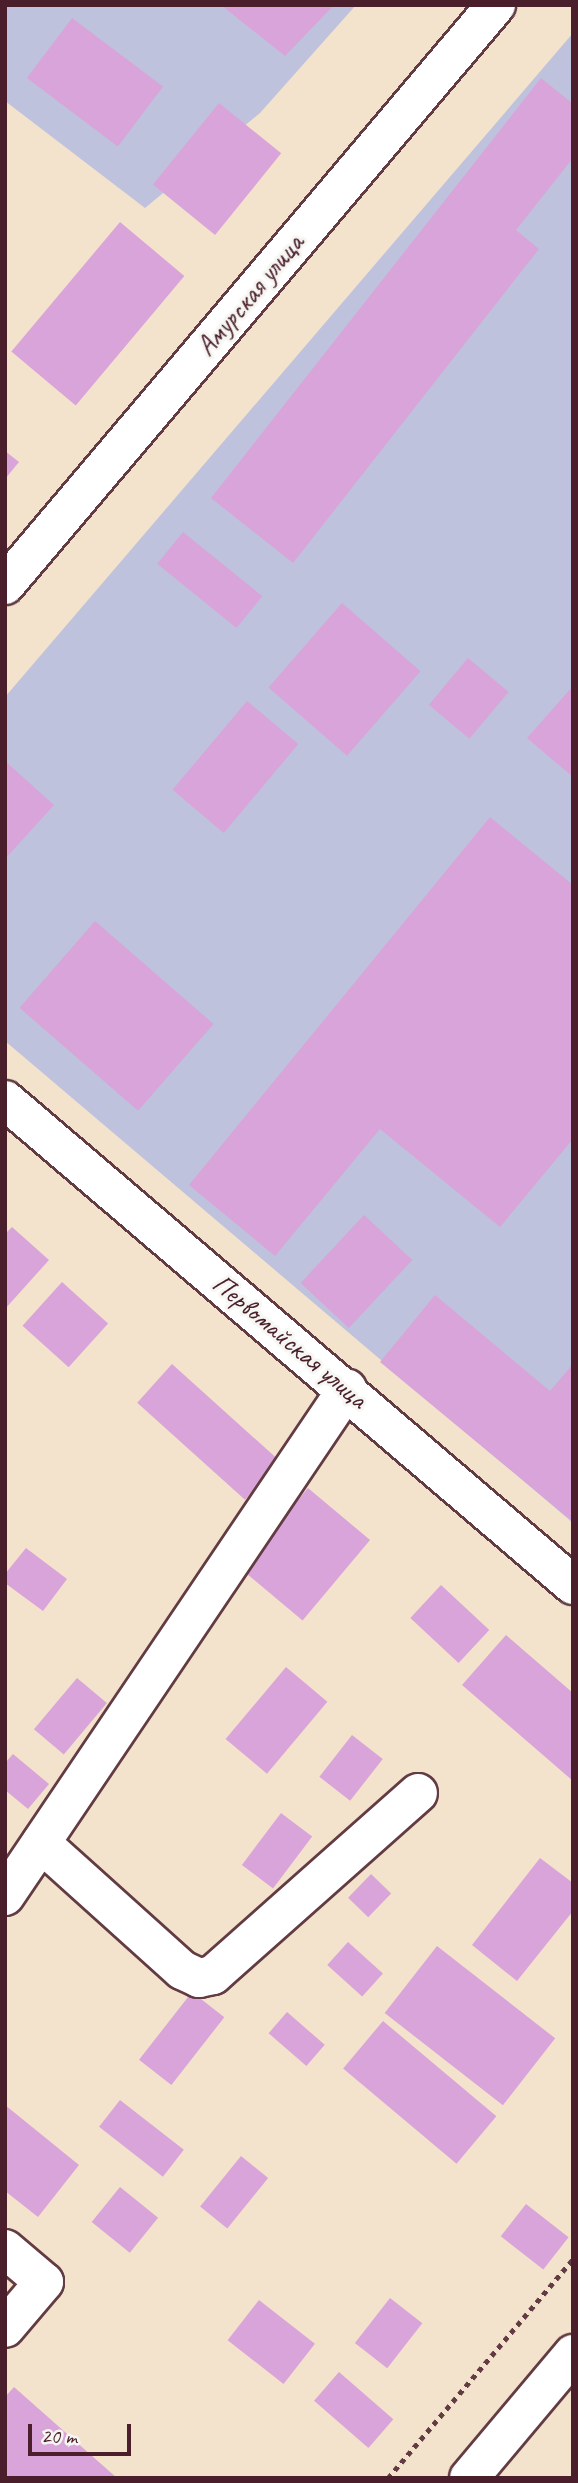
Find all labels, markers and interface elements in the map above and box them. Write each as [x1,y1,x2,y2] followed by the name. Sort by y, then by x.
[189,227,311,363] street label: Амурская улица
[205,1266,375,1416] street label: Первомайская улица
[32,2410,135,2454] scale bar
[41,2423,77,2449] text: 20 m

